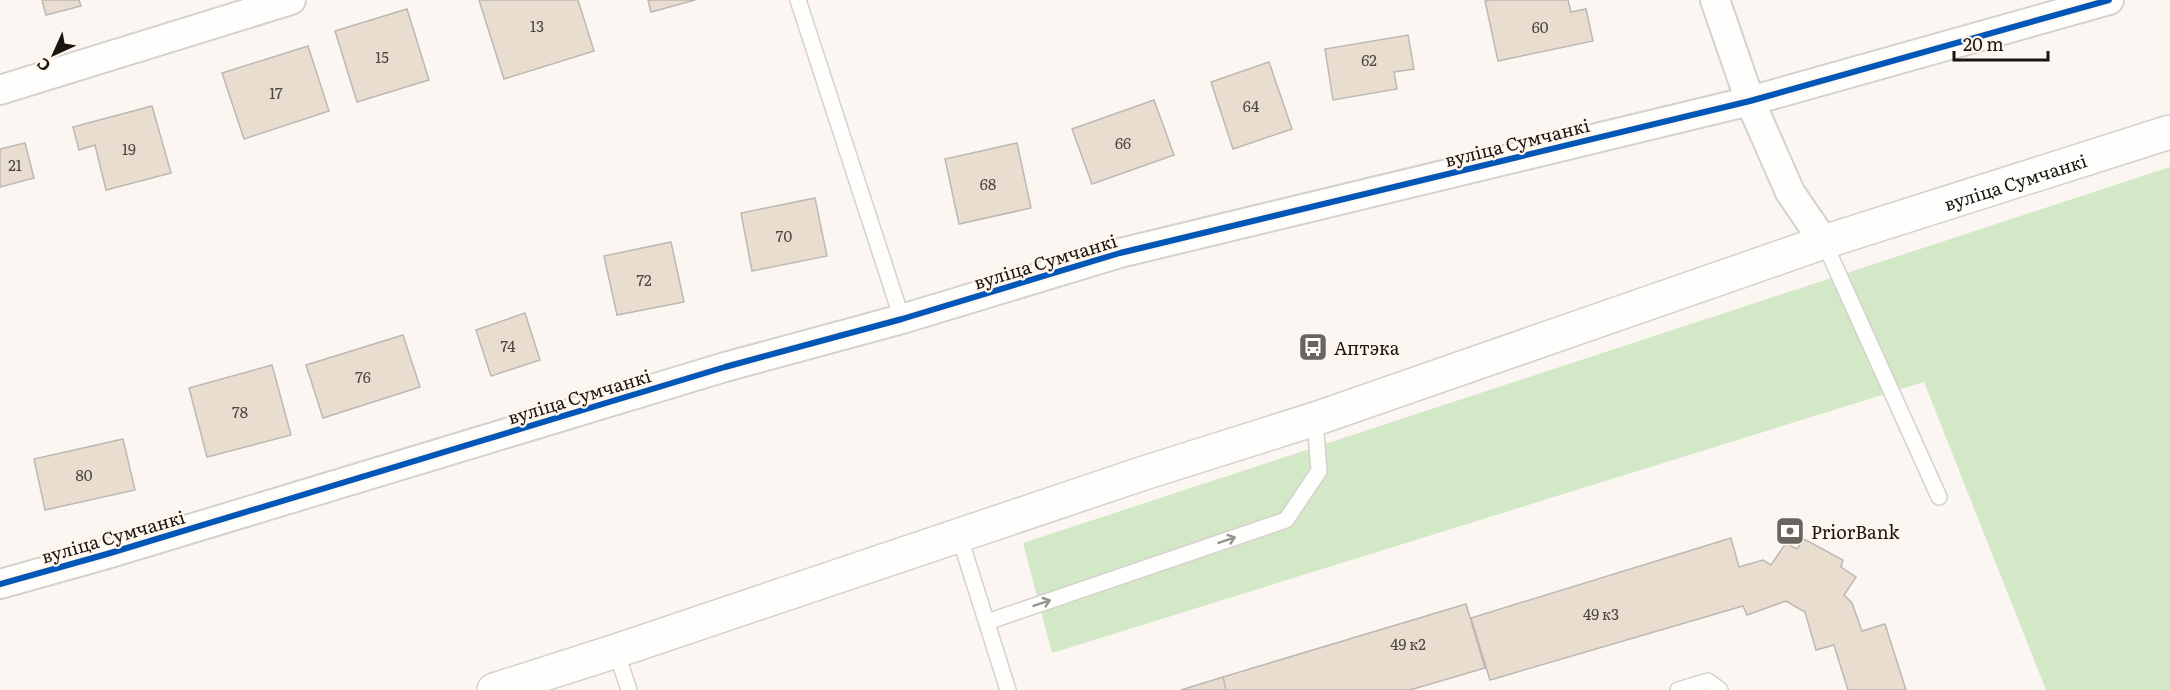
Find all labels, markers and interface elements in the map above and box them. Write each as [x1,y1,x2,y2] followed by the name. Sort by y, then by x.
[530,14,544,37] house number: 13
[1532,15,1549,38] house number: 60
[24,24,84,84] north arrow
[1954,24,2048,62] scale bar
[1963,30,2004,57] text: 20 m
[375,45,389,68] house number: 15
[1361,48,1377,71] house number: 62
[30,53,55,78] text: С
[269,81,283,104] house number: 17
[1243,94,1259,117] house number: 64
[1442,111,1592,173] street label: вуліца Сумчанкі
[1115,131,1131,154] house number: 66
[122,137,136,160] house number: 19
[1940,146,2090,217] street label: вуліца Сумчанкі
[8,153,22,176] house number: 21
[980,172,996,195] house number: 68
[776,224,792,247] house number: 70
[970,226,1120,296] street label: вуліца Сумчанкі
[636,268,652,291] house number: 72
[1297,331,1329,363] bus stop icon: Аптэка
[501,334,515,357] house number: 74
[1334,334,1400,361] place label: Аптэка
[504,361,654,431] street label: вуліца Сумчанкі
[355,365,371,388] house number: 76
[232,400,248,423] house number: 78
[76,463,93,486] house number: 80
[38,503,188,569] street label: вуліца Сумчанкі
[1774,515,1806,547] bank icon: PriorBank
[1811,518,1901,545] place label: PriorBank
[1217,534,1236,545] one-way arrow
[1032,596,1051,607] one-way arrow
[1583,602,1619,625] house number: 49 к3
[1390,632,1426,655] house number: 49 к2

